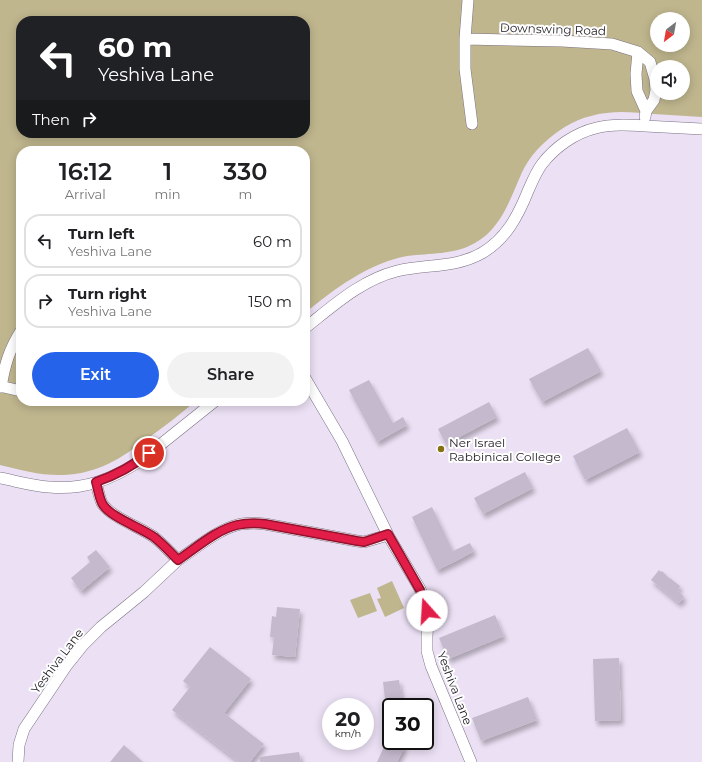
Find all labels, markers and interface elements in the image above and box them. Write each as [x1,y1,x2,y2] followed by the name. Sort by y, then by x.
[650,12,690,52] north arrow
[650,12,690,100] map controls
[500,20,606,38] street label: Downswing Road
[98,30,172,64] text: 60 m
[32,32,84,84] icon: left
[650,60,690,100] button: sound
[98,64,214,86] text: Yeshiva Lane
[78,108,100,130] icon: right
[32,110,70,129] text: Then
[59,157,112,186] text: 16:12
[163,157,172,186] text: 1
[223,157,267,186] text: 330
[65,186,106,202] text: Arrival
[155,186,181,202] text: min
[238,186,252,202] text: m
[68,224,135,243] text: Turn left
[34,230,56,252] icon: left
[253,232,292,251] text: 60 m
[68,243,152,259] text: Yeshiva Lane
[68,284,147,303] text: Turn right
[34,290,56,312] icon: right
[248,292,292,311] text: 150 m
[68,303,152,319] text: Yeshiva Lane
[32,352,159,398] button: Exit
[167,352,294,398] button: Share
[449,435,561,464] place label: Ner Israel Rabbinical College
[132,436,166,470] pin
[138,442,160,464] icon: arrive
[436,444,446,454] marker: Ner Israel Rabbinical College
[406,590,448,632] position arrow
[28,626,86,696] street label: Yeshiva Lane
[434,649,476,727] street label: Yeshiva Lane
[382,698,434,750] speed limit sign: 30
[335,707,361,731] text: 20
[335,727,361,740] text: km/h

